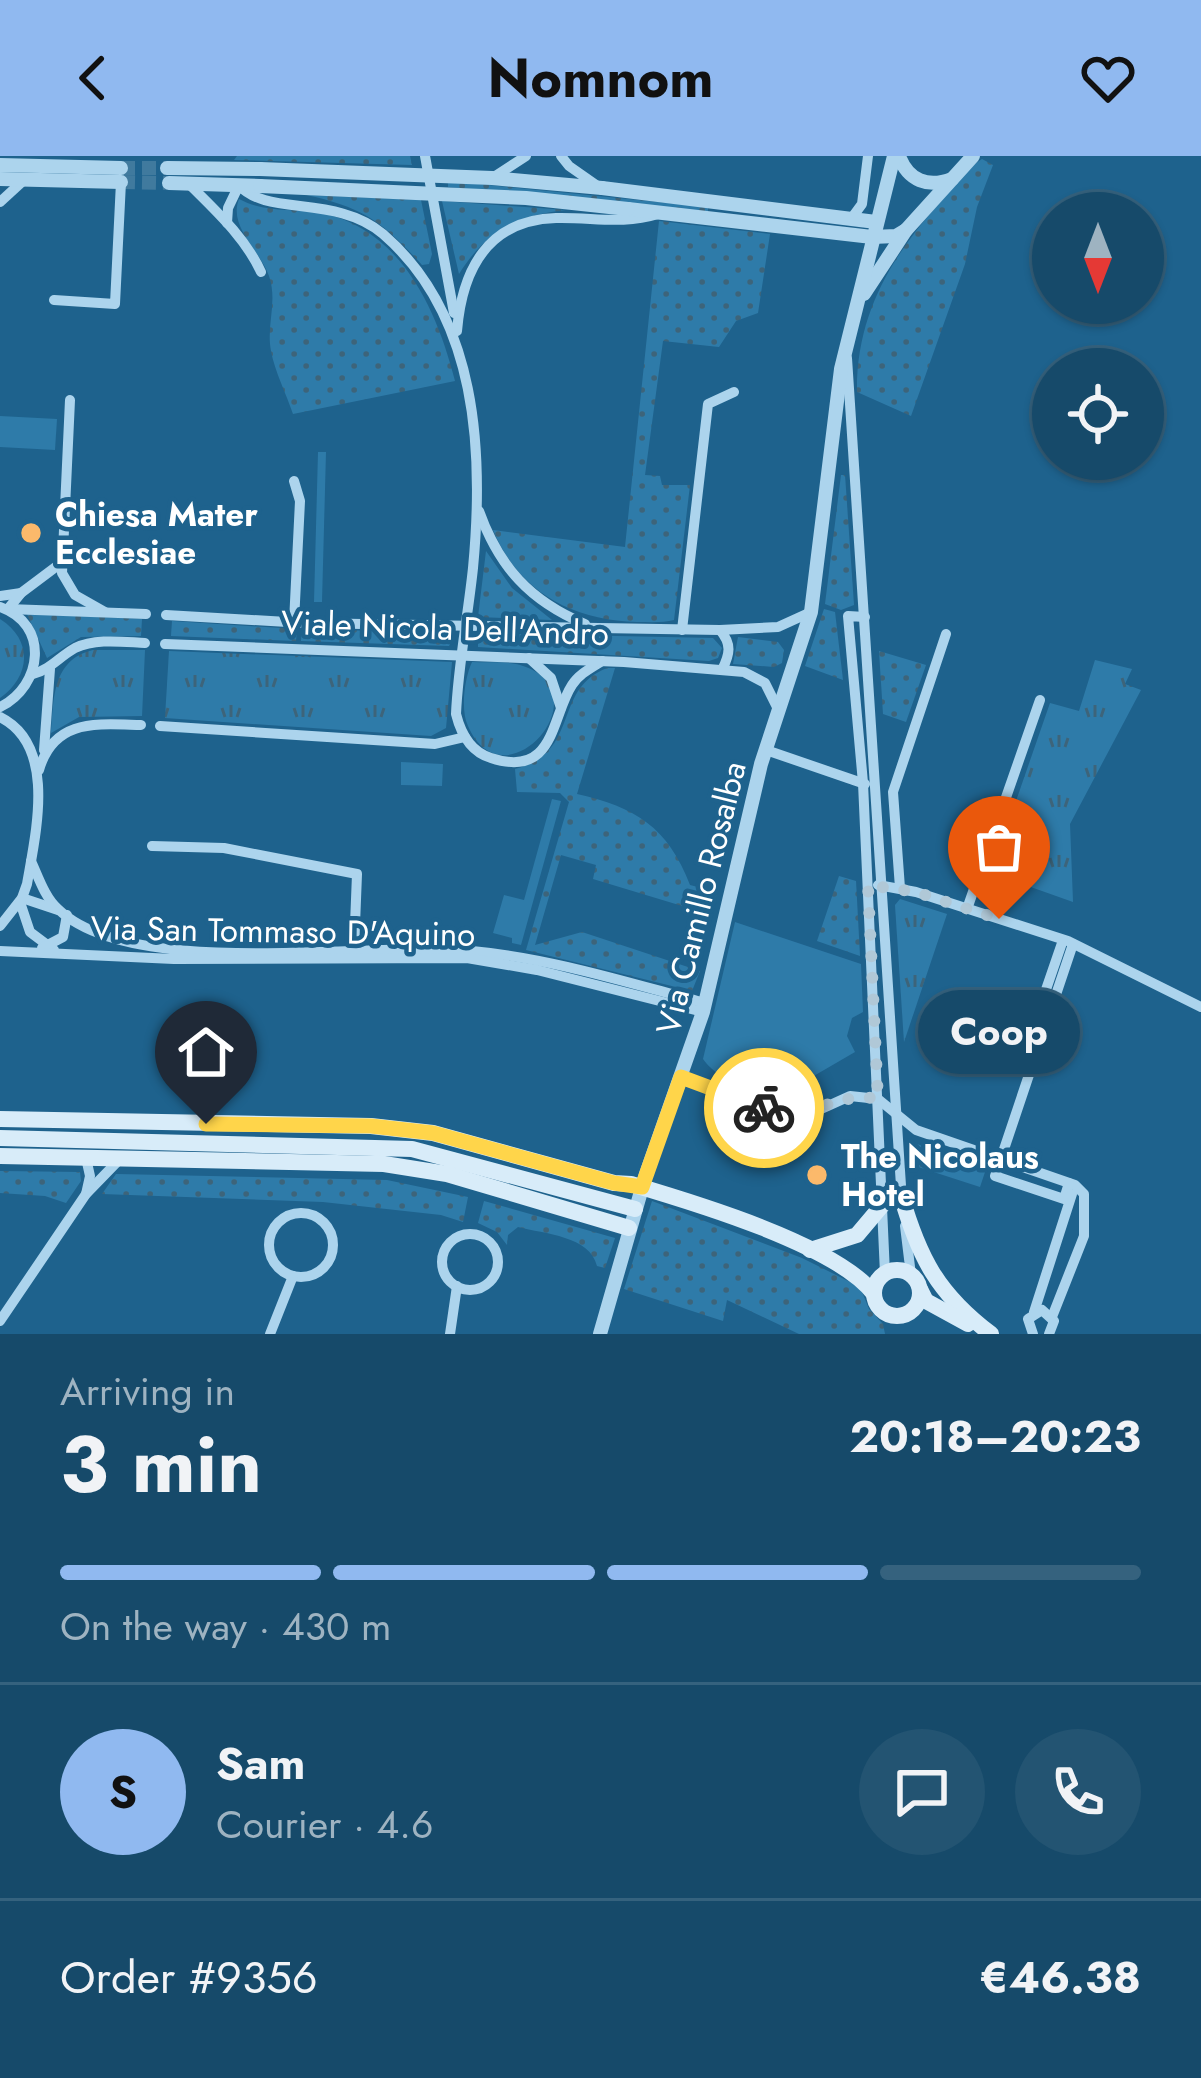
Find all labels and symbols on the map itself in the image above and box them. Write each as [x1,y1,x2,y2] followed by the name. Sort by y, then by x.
[1032,192,1164,324] north arrow
[55,491,258,576] place label: Chiesa Mater Ecclesiae
[18,520,44,546] marker: Chiesa Mater Ecclesiae
[280,599,610,657] street label: Viale Nicola Dell'Andro
[644,756,758,1040] street label: Via Camillo Rosalba
[948,796,1050,919] pin
[90,904,476,958] street label: Via San Tommaso D'Aquino
[918,991,1080,1075] callout: Coop
[155,1001,257,1124] pin
[704,1048,824,1168] courier
[841,1133,1039,1218] place label: The Nicolaus Hotel
[804,1162,830,1188] marker: The Nicolaus Hotel

